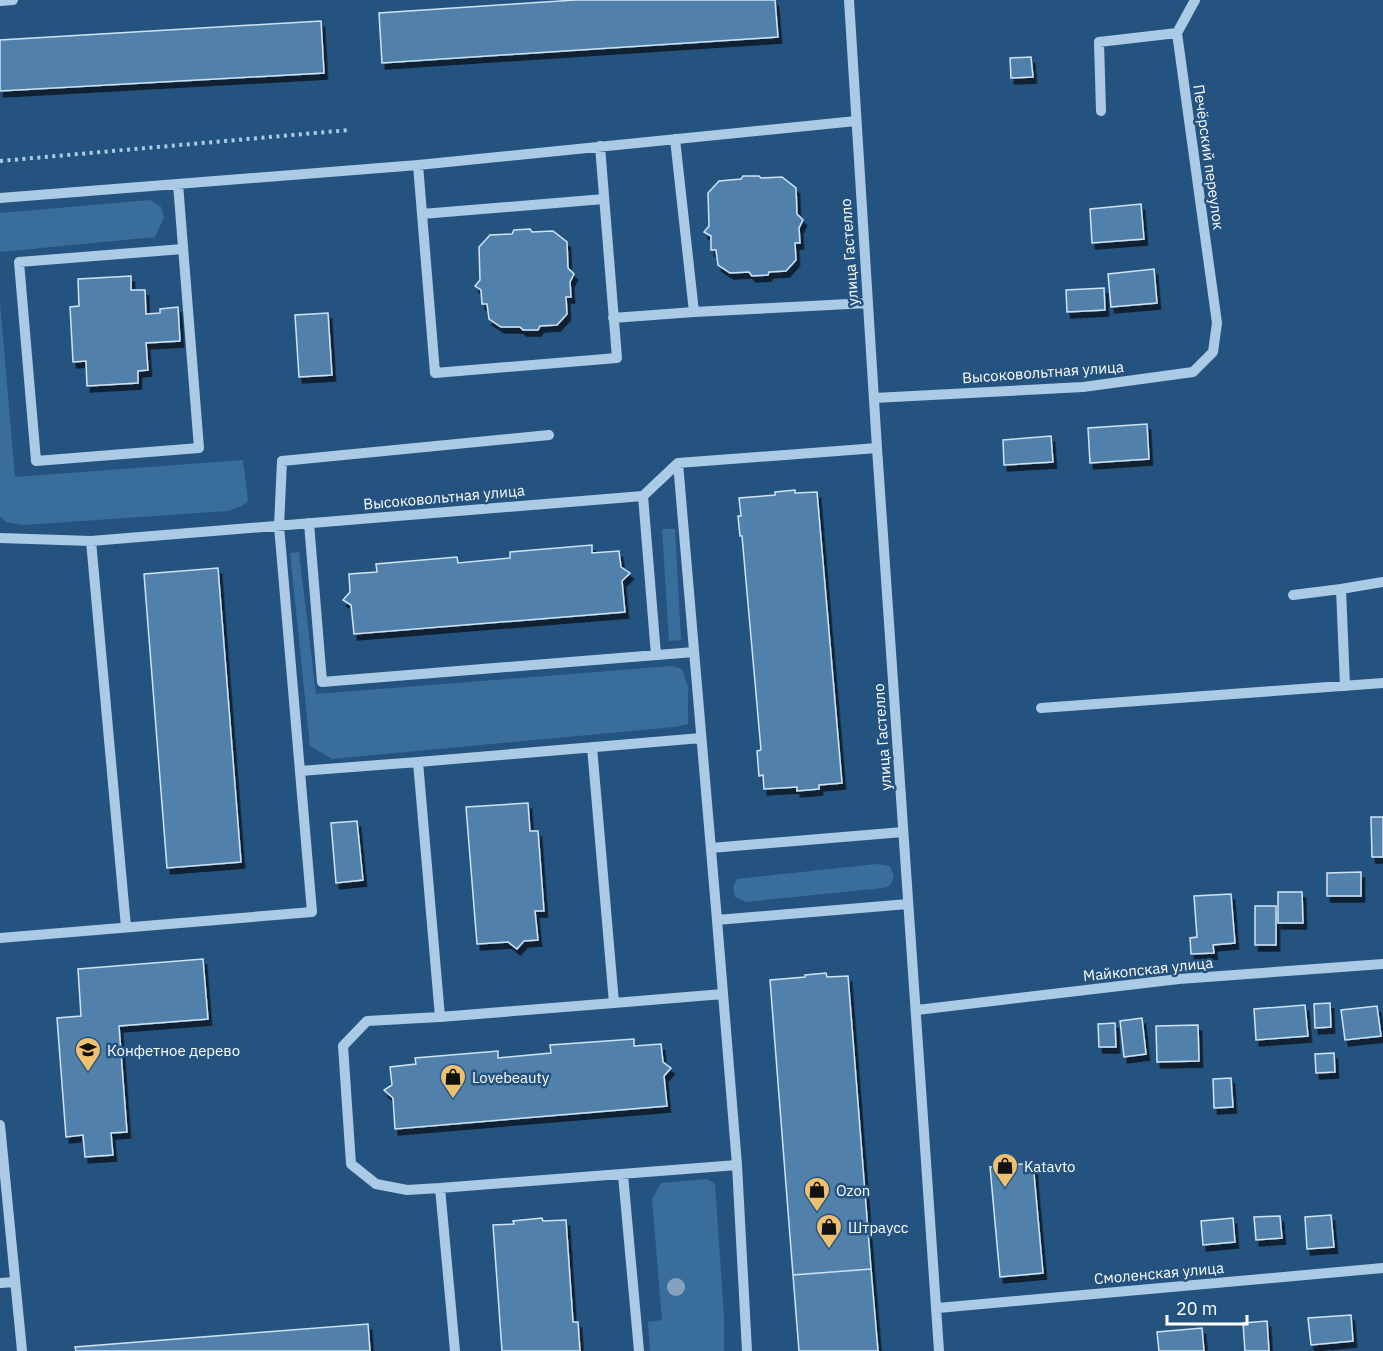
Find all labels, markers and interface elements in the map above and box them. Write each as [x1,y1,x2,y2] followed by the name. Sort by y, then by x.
[1189,83,1229,231] street label: Печёрский переулок
[836,198,862,306] street label: улица Гастелло
[961,357,1125,387] street label: Высоковольтная улица
[362,480,526,514] street label: Высоковольтная улица
[869,683,895,791] street label: улица Гастелло
[1082,953,1214,985] street label: Майкопская улица
[73,1035,103,1073] school or university icon: Конфетное дерево
[107,1041,240,1060] place label: Конфетное дерево
[438,1062,468,1100] shop icon: Lovebeauty
[472,1068,550,1087] place label: Lovebeauty
[990,1151,1020,1189] shop icon: Katavto
[1024,1157,1075,1176] place label: Katavto
[802,1175,832,1213] shop icon: Ozon
[836,1181,870,1200] place label: Ozon
[814,1212,844,1250] shop icon: Штраусс
[848,1218,909,1237] place label: Штраусс
[1093,1258,1225,1288] street label: Смоленская улица
[1167,1288,1246,1326] scale bar
[1176,1297,1218,1320] text: 20 m

